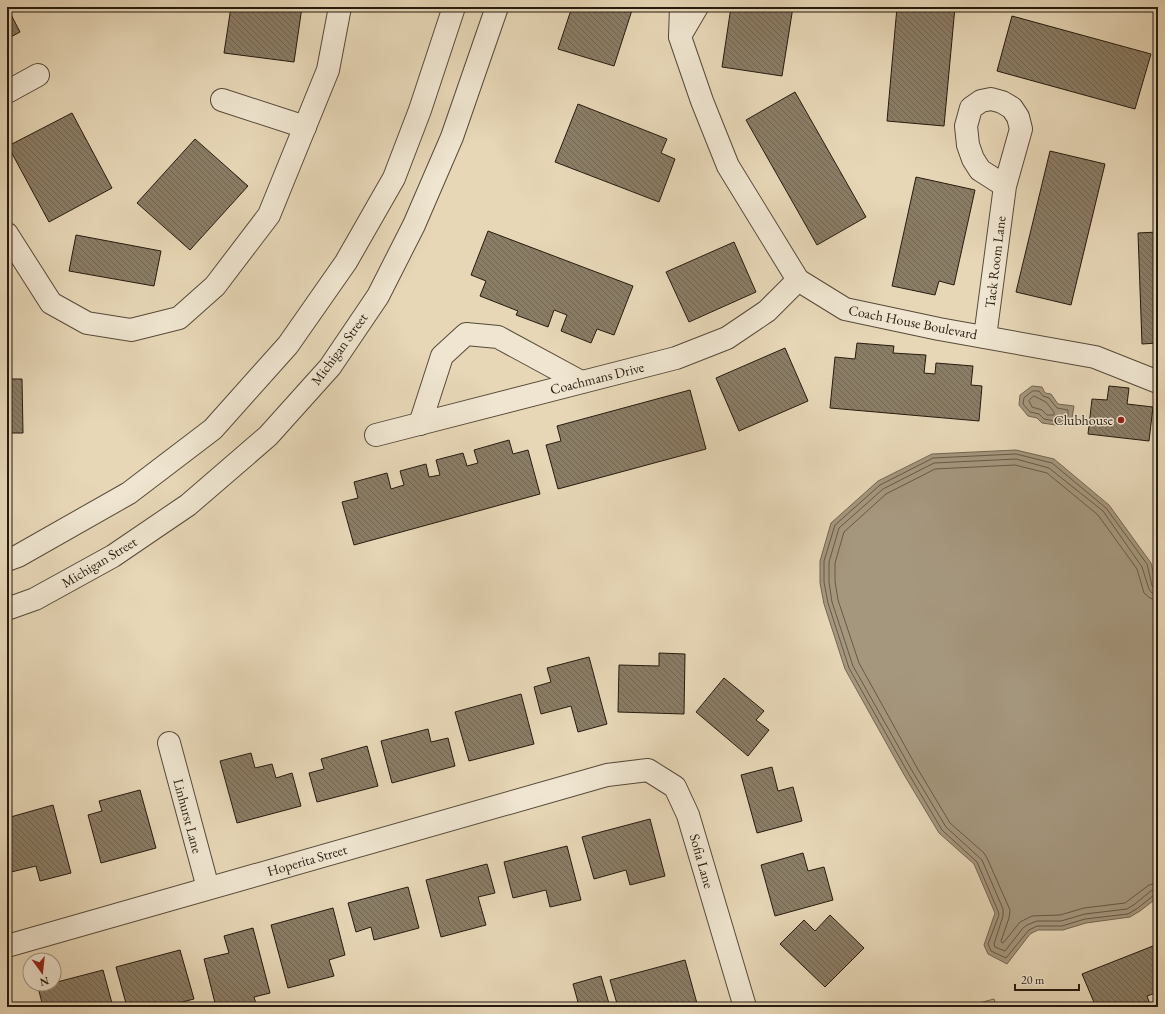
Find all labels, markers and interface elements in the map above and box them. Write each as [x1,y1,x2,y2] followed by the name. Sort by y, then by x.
[980,214,1010,309] street label: Tack Room Lane
[847,301,980,343] street label: Coach House Boulevard
[307,309,372,389] street label: Michigan Street
[548,358,646,398] street label: Coachmans Drive
[1054,411,1114,429] place label: Clubhouse
[1116,415,1126,425] marker: Clubhouse
[58,532,141,592] street label: Michigan Street
[169,777,207,856] street label: Linhurst Lane
[686,832,718,891] street label: Sofia Lane
[265,840,350,880] street label: Hoperita Street
[22,952,62,992] north arrow
[1015,966,1079,992] scale bar
[1021,972,1045,988] text: 20 m
[38,974,51,990] text: N

